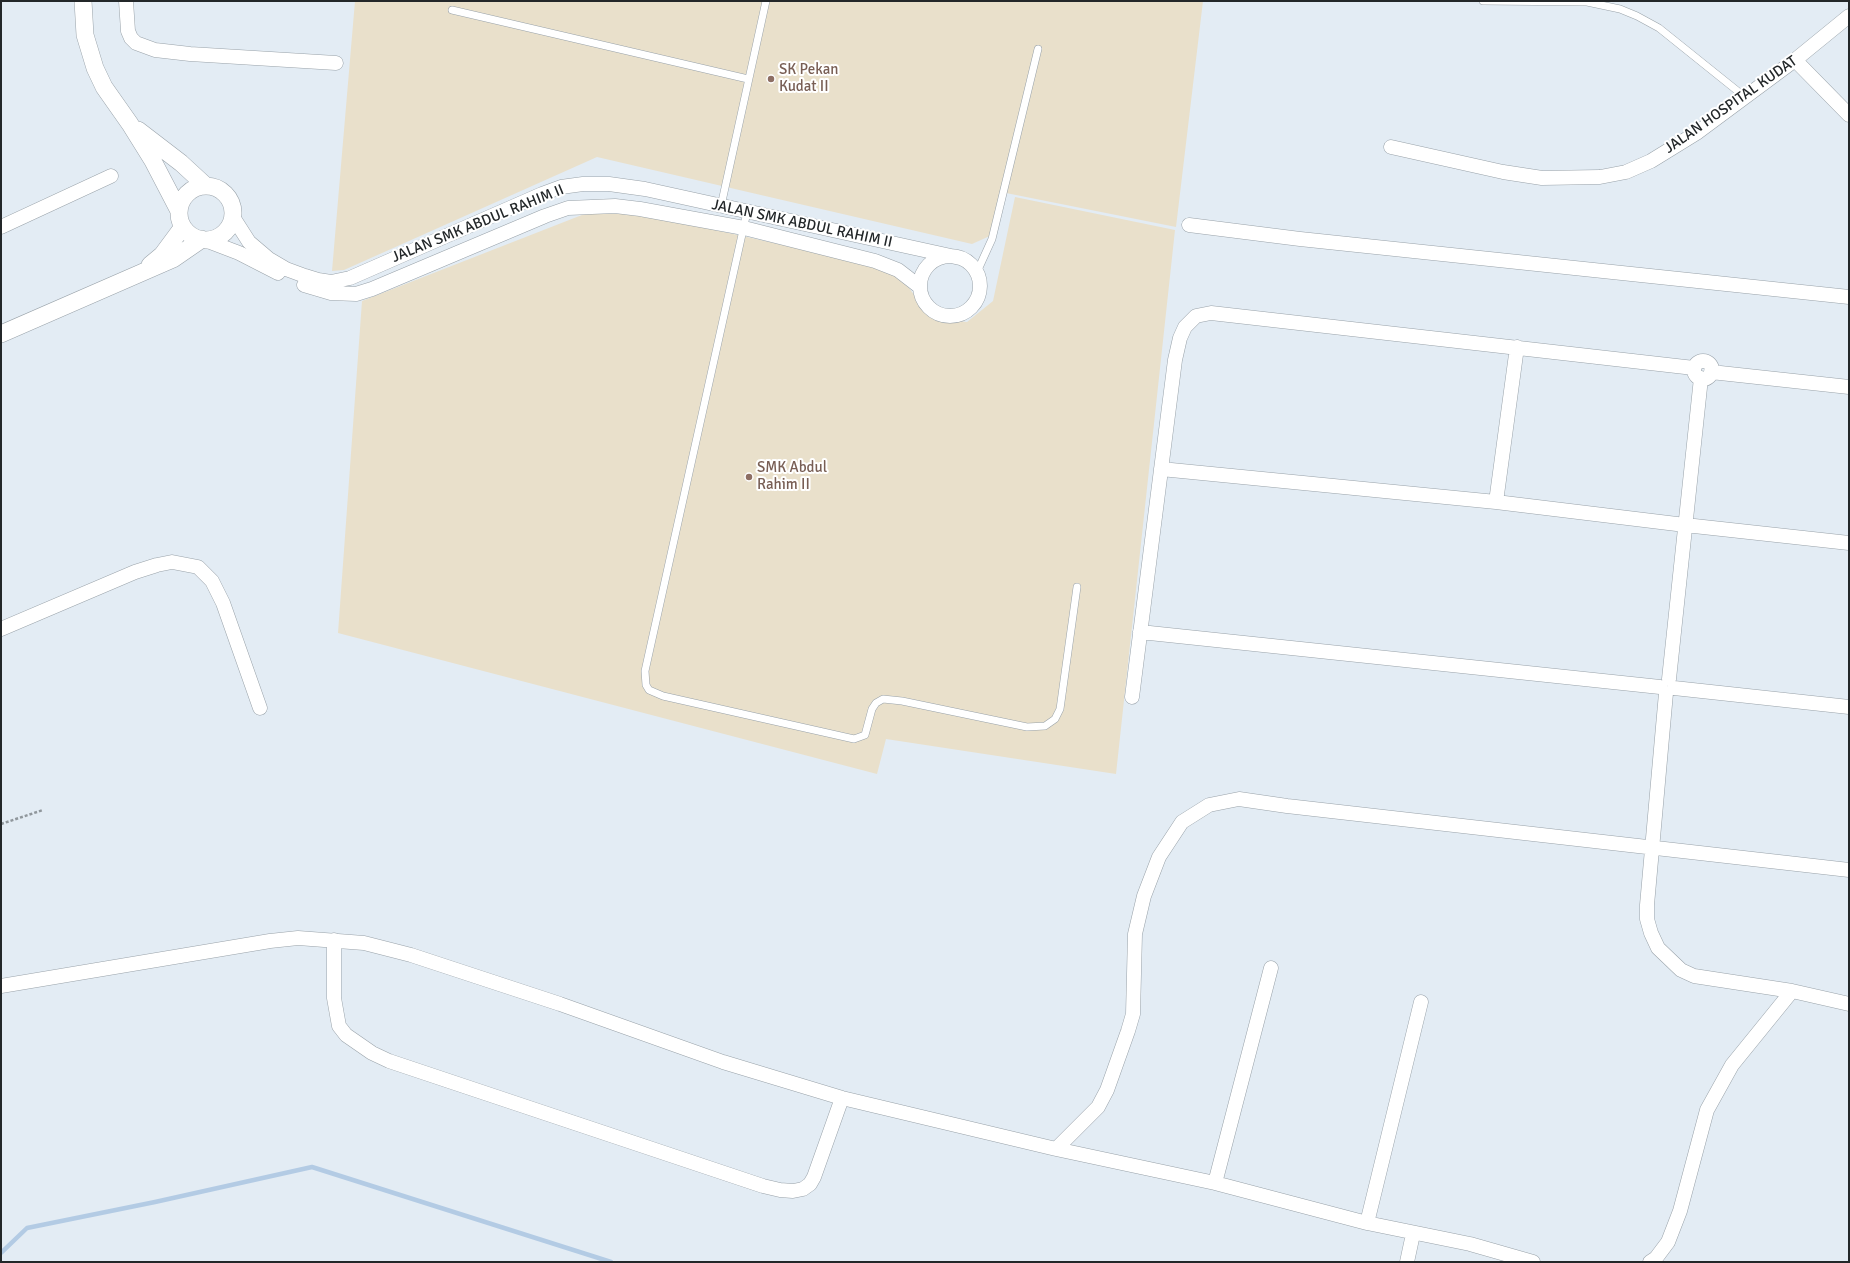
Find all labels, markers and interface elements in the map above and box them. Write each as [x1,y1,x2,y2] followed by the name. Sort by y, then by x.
[1661,52,1801,158] street label: JALAN HOSPITAL KUDAT
[779,61,838,96] place label: SK Pekan Kudat II
[766,74,776,84] marker: SK Pekan Kudat II
[389,181,567,267] street label: JALAN SMK ABDUL RAHIM II
[710,196,894,252] street label: JALAN SMK ABDUL RAHIM II
[757,459,827,494] place label: SMK Abdul Rahim II
[744,472,754,482] marker: SMK Abdul Rahim II

